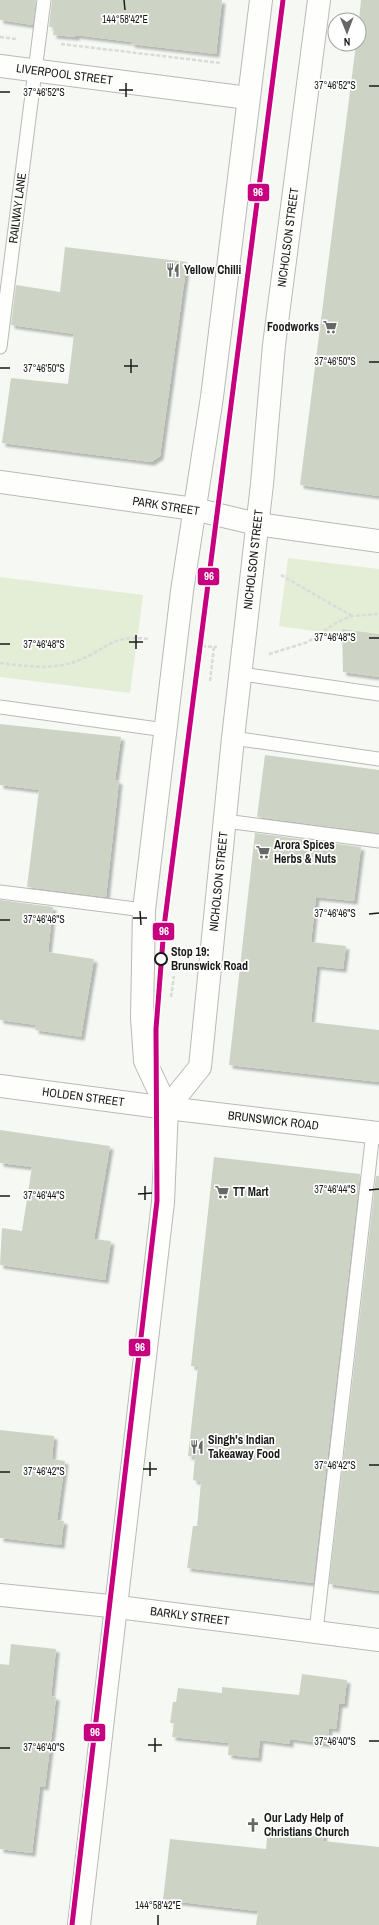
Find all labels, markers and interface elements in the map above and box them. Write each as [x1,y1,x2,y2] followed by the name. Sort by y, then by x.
[327,12,367,52] north arrow
[102,13,148,26] text: 144°58'42"E
[344,35,351,49] text: N
[15,60,114,88] street label: LIVERPOOL STREET
[314,79,356,92] text: 37°46'52"S
[23,86,65,99] text: 37°46'52"S
[5,172,30,244] street label: RAILWAY LANE
[247,183,270,202] line badge: 96
[253,185,263,199] text: 96
[274,187,302,288] street label: NICHOLSON STREET
[165,262,181,278] restaurant icon: Yellow Chilli
[184,262,242,278] place label: Yellow Chilli
[267,319,320,335] place label: Foodworks
[322,319,338,335] supermarket icon: Foodworks
[314,355,356,368] text: 37°46'50"S
[23,362,65,375] text: 37°46'50"S
[131,493,201,519] street label: PARK STREET
[240,509,267,610] street label: NICHOLSON STREET
[197,567,220,586] line badge: 96
[204,569,214,583] text: 96
[314,631,356,644] text: 37°46'48"S
[23,638,65,651] text: 37°46'48"S
[206,831,232,932] street label: NICHOLSON STREET
[274,837,337,867] place label: Arora Spices Herbs & Nuts
[255,844,271,860] supermarket icon: Arora Spices Herbs & Nuts
[314,907,356,920] text: 37°46'46"S
[23,913,65,926] text: 37°46'46"S
[152,922,175,941] line badge: 96
[159,924,169,938] text: 96
[171,944,248,974] place label: Stop 19: Brunswick Road
[154,952,168,966] marker: Stop 19: Brunswick Road
[41,1084,125,1110] street label: HOLDEN STREET
[227,1107,320,1134] street label: BRUNSWICK ROAD
[314,1183,356,1196] text: 37°46'44"S
[214,1184,230,1200] supermarket icon: TT Mart
[233,1184,269,1200] place label: TT Mart
[23,1189,65,1202] text: 37°46'44"S
[128,1338,151,1357] line badge: 96
[135,1340,145,1354] text: 96
[208,1432,280,1462] place label: Singh's Indian Takeaway Food
[189,1439,205,1455] restaurant icon: Singh's Indian Takeaway Food
[314,1459,356,1472] text: 37°46'42"S
[23,1465,65,1478] text: 37°46'42"S
[149,1603,230,1629] street label: BARKLY STREET
[83,1723,106,1742] line badge: 96
[90,1725,100,1739] text: 96
[314,1735,356,1748] text: 37°46'40"S
[23,1741,65,1754] text: 37°46'40"S
[264,1810,349,1840] place label: Our Lady Help of Christians Church
[245,1817,261,1833] church icon: Our Lady Help of Christians Church
[135,1899,181,1912] text: 144°58'42"E

